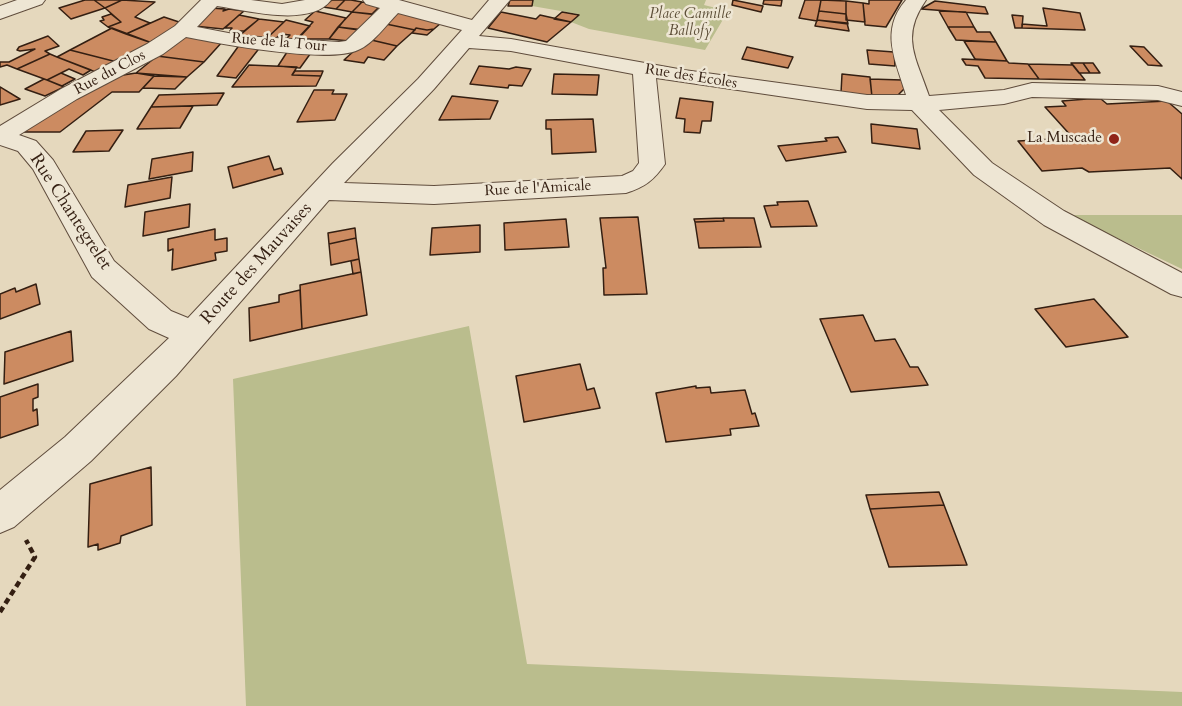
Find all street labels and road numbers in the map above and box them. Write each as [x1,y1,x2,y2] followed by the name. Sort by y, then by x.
[231,30,327,56] street label: Rue de la Tour
[71,47,149,99] street label: Rue du Clos
[644,61,738,93] street label: Rue des Écoles
[24,150,116,274] street label: Rue Chantegrelet
[484,177,592,201] street label: Rue de l'Amicale
[197,199,317,329] street label: Route des Mauvaises

